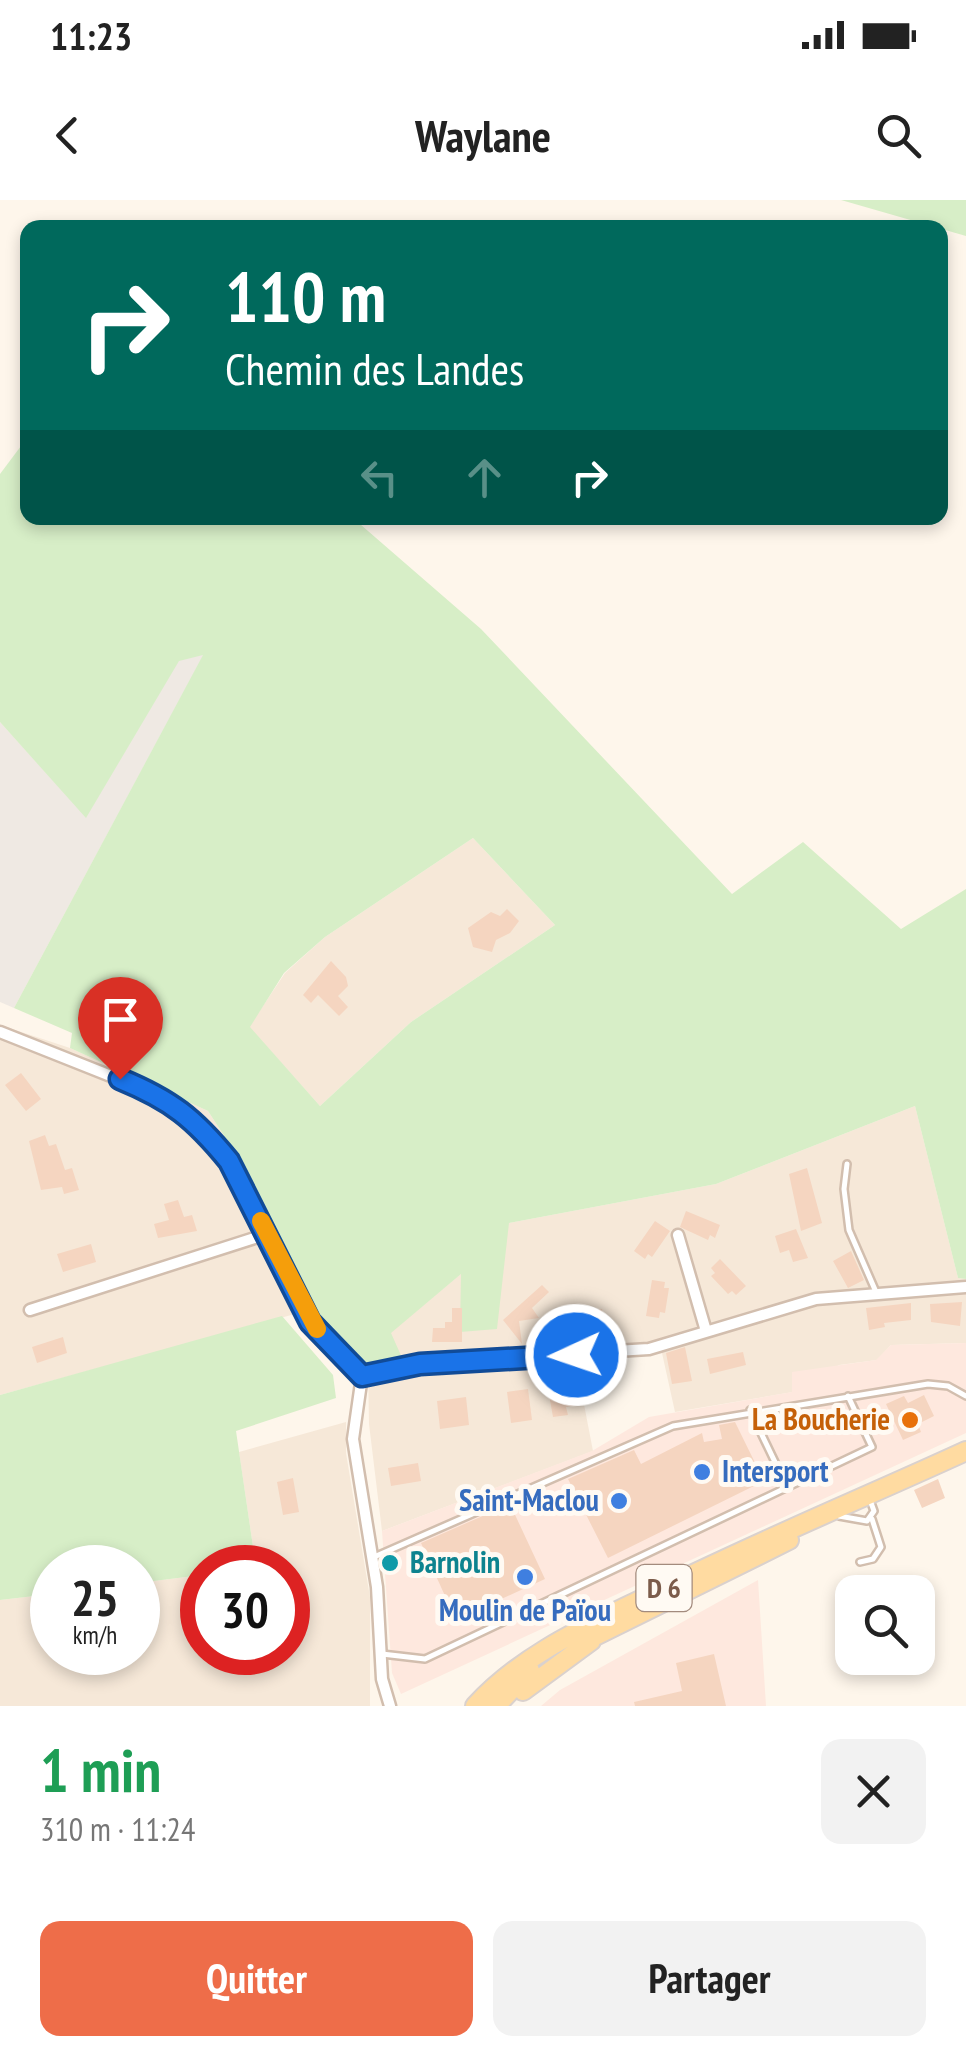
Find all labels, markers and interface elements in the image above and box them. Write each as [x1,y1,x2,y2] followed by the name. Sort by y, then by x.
[50,11,132,60] text: 11:23
[415,106,551,164] text: Waylane
[40,108,95,163] icon: back
[871,108,926,163] icon: search
[225,251,386,341] text: 110 m
[60,260,190,390] icon: right
[225,339,524,397] text: Chemin des Landes
[352,450,407,505] icon: left
[457,450,512,505] icon: ahead
[562,450,617,505] icon: right
[78,977,163,1080] pin
[93,992,148,1047] icon: arrive
[524,1303,628,1407] position arrow
[752,1399,890,1438] place label: La Boucherie
[899,1409,921,1431] marker: La Boucherie
[722,1451,829,1490] place label: Intersport
[691,1461,713,1483] marker: Intersport
[459,1480,599,1519] place label: Saint-Maclou
[608,1490,630,1512] marker: Saint-Maclou
[410,1542,500,1581] place label: Barnolin
[180,1545,310,1675] speed limit sign: 30
[379,1552,401,1574] marker: Barnolin
[71,1565,119,1630] text: 25
[636,1565,692,1611] road number: D 6
[514,1566,536,1588] marker: Moulin de Païou
[835,1575,935,1675] map controls
[835,1575,935,1675] button: search
[439,1590,611,1629] place label: Moulin de Païou
[73,1619,117,1651] text: km/h
[40,1731,161,1809] text: 1 min
[821,1739,926,1844] button: close
[40,1808,195,1850] text: 310 m · 11:24
[40,1921,473,2036] button: Quitter
[493,1921,926,2036] button: Partager

